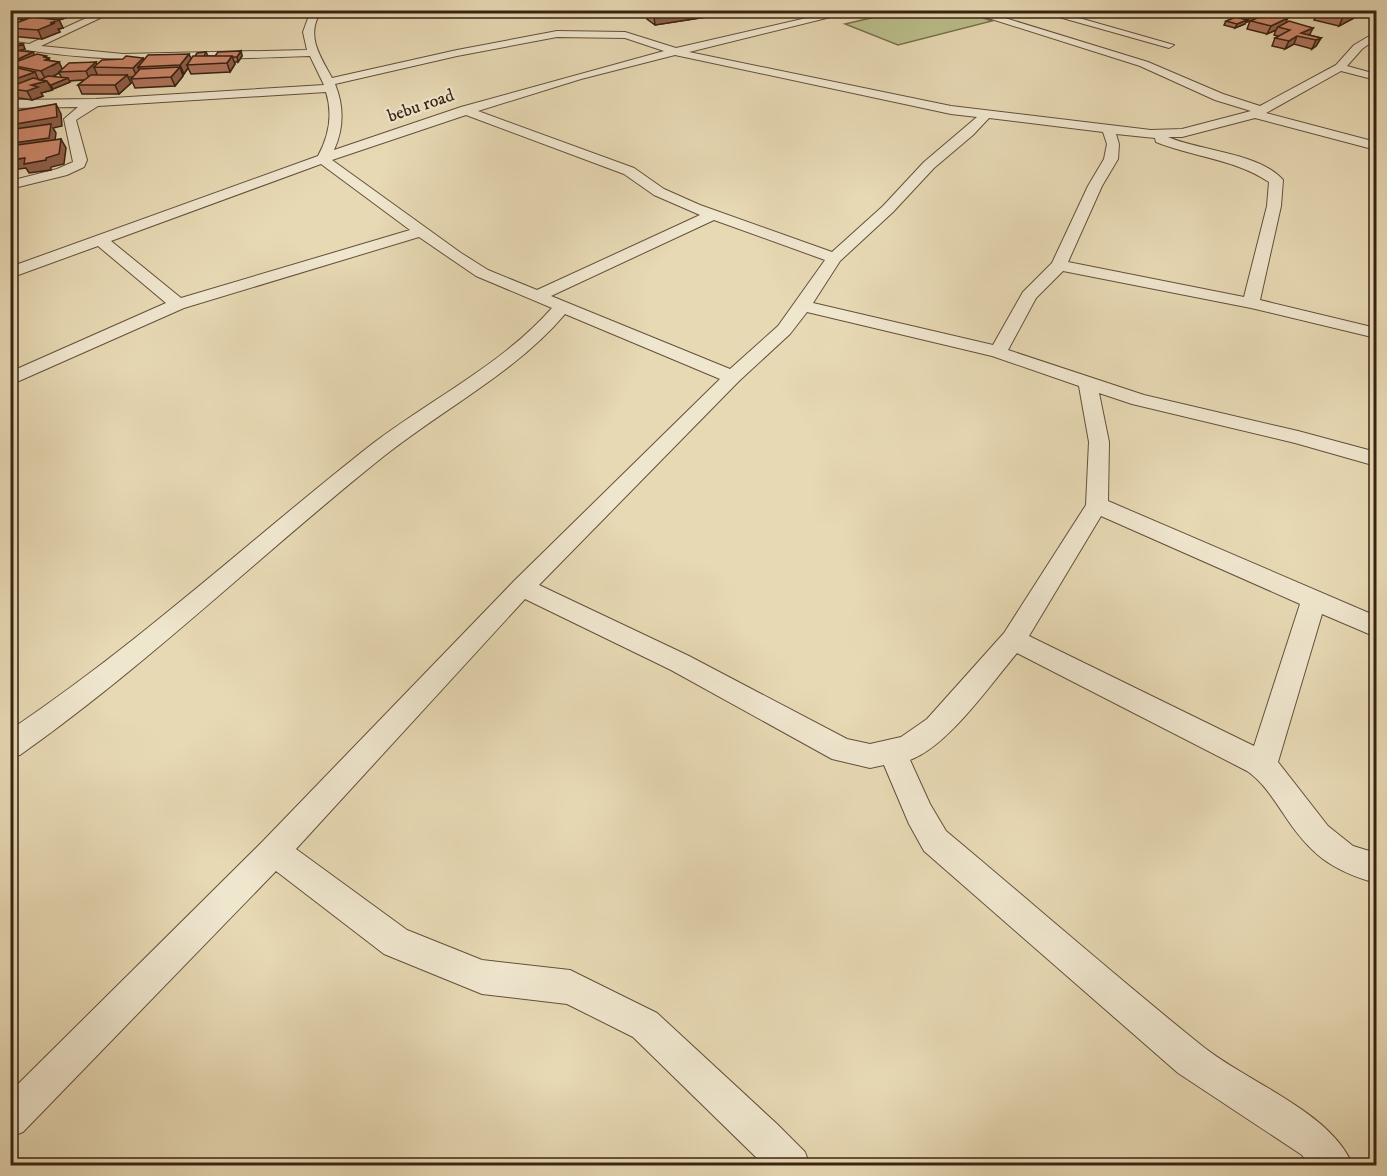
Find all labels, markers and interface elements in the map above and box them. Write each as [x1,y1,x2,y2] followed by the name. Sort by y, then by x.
[385,84,457,128] street label: bebu road

